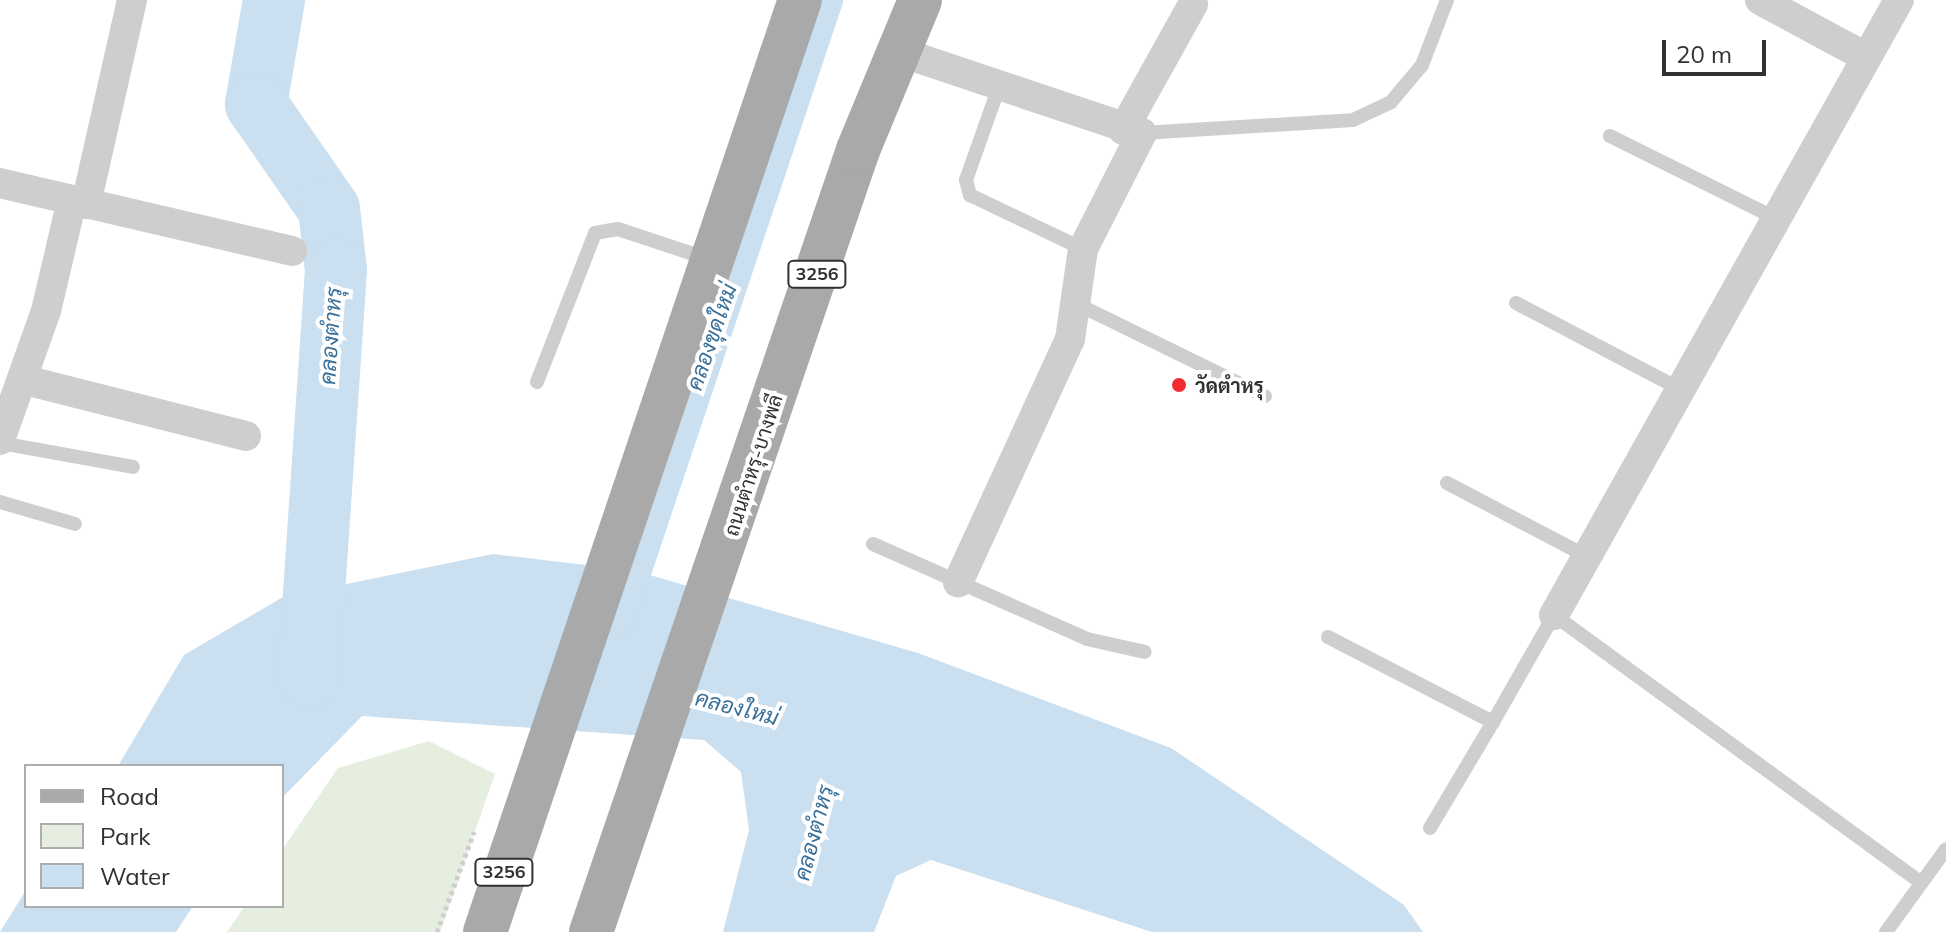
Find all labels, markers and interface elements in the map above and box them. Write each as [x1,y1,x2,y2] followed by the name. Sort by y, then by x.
[1666,24,1770,74] scale bar
[1676,39,1732,69] text: 20 m
[787,260,847,288] road number: 3256
[681,280,743,394] water label: คลองขุดใหม่
[314,286,348,386] water label: คลองตำหรุ
[1195,373,1264,397] place label: วัดตำหรุ
[1170,376,1188,394] marker: วัดตำหรุ
[719,391,787,539] street label: ถนนตำหรุ-บางพลี
[693,685,781,731] water label: คลองใหม่
[24,764,284,908] legend
[100,781,159,811] text: Road
[789,782,839,884] water label: คลองตำหรุ
[100,821,151,851] text: Park
[474,858,534,886] road number: 3256
[100,861,170,891] text: Water

